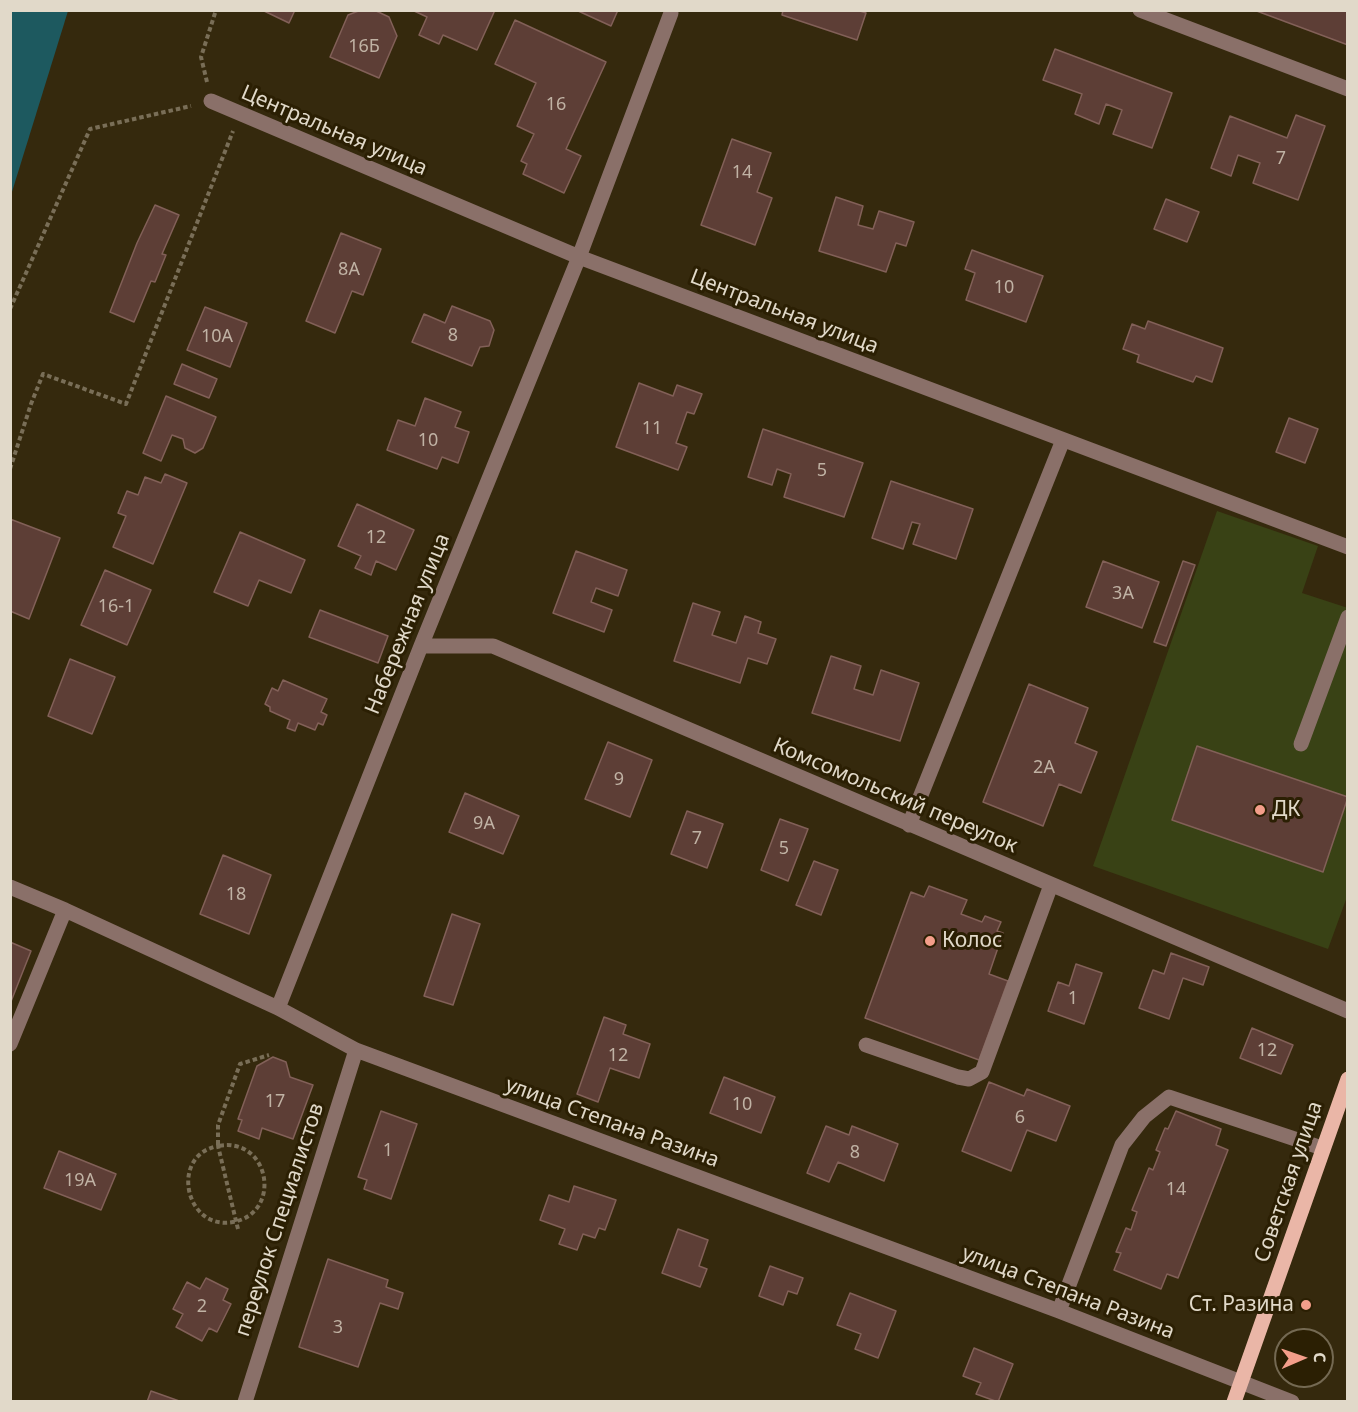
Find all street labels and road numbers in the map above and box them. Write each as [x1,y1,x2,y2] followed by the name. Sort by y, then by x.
[237,80,431,182] street label: Центральная улица
[686,264,882,360] street label: Центральная улица
[360,530,456,718] street label: Набережная улица
[769,733,1021,859] street label: Комсомольский переулок
[502,1073,722,1173] street label: улица Степана Разина
[1250,1098,1328,1266] street label: Советская улица
[230,1100,330,1340] street label: переулок Специалистов
[958,1241,1178,1345] street label: улица Степана Разина

